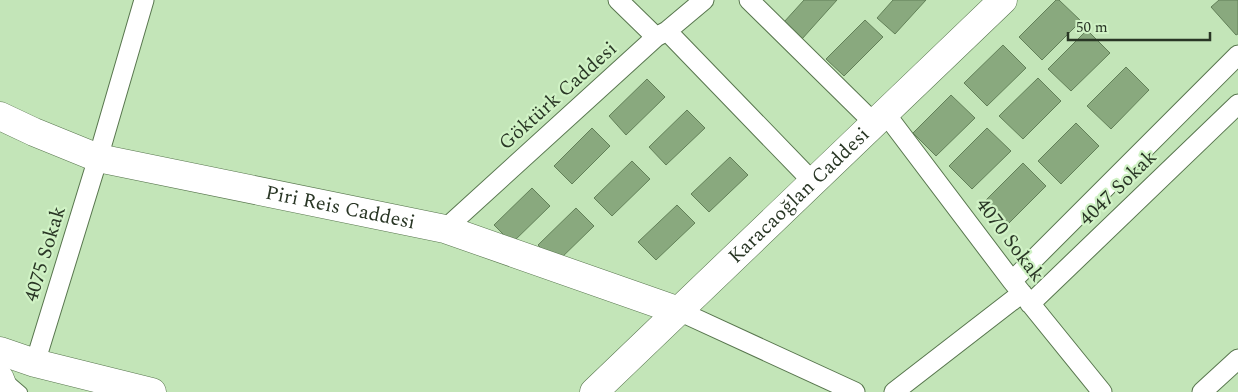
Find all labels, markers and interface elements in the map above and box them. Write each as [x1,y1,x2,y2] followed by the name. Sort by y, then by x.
[1068,10,1210,42] scale bar
[1076,16,1108,39] text: 50 m
[492,34,624,158] street label: Göktürk Caddesi
[721,120,877,271] street label: Karacaoğlan Caddesi
[1072,143,1164,233] street label: 4047 Sokak
[263,178,418,238] street label: Piri Reis Caddesi
[968,192,1052,288] street label: 4070 Sokak
[16,203,74,305] street label: 4075 Sokak

